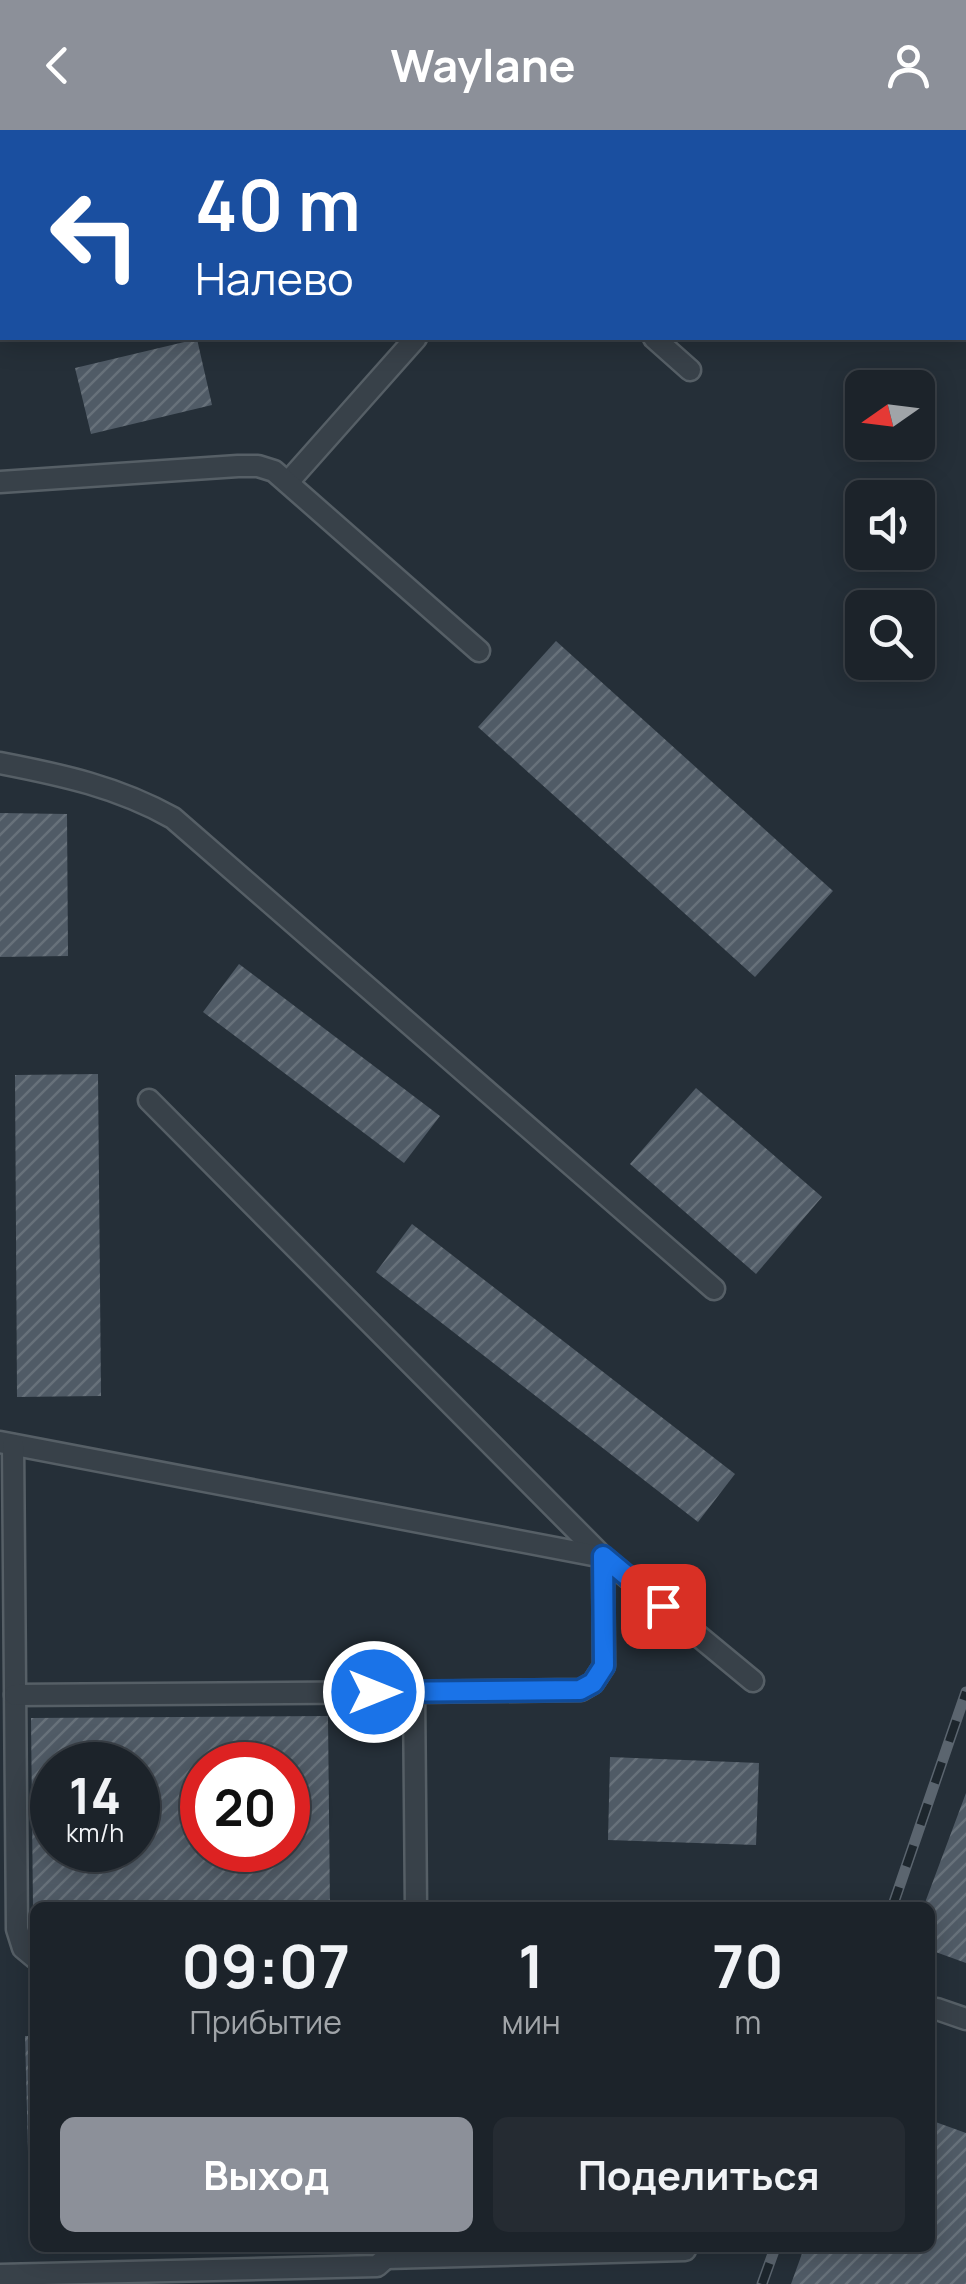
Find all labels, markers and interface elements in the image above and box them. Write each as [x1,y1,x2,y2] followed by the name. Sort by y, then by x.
[390,34,576,96] text: Waylane
[30,38,85,93] icon: back
[881,38,936,93] icon: person
[195,156,361,252] text: 40 m
[30,170,160,300] icon: left
[195,247,354,309] text: Налево
[845,370,935,460] north arrow
[845,370,935,680] map controls
[845,480,935,570] button: sound
[845,590,935,680] button: search
[621,1564,706,1649] pin
[636,1579,691,1634] icon: arrive
[322,1640,426,1744] position arrow
[180,1742,310,1872] speed limit sign: 20
[69,1761,121,1829] text: 14
[66,1815,124,1850] text: km/h
[181,1924,350,2006] text: 09:07
[518,1924,544,2006] text: 1
[712,1924,784,2006] text: 70
[190,2000,342,2044] text: Прибытие
[502,2000,561,2044] text: мин
[734,2000,761,2044] text: m
[60,2117,473,2232] button: Выход
[493,2117,905,2232] button: Поделиться

